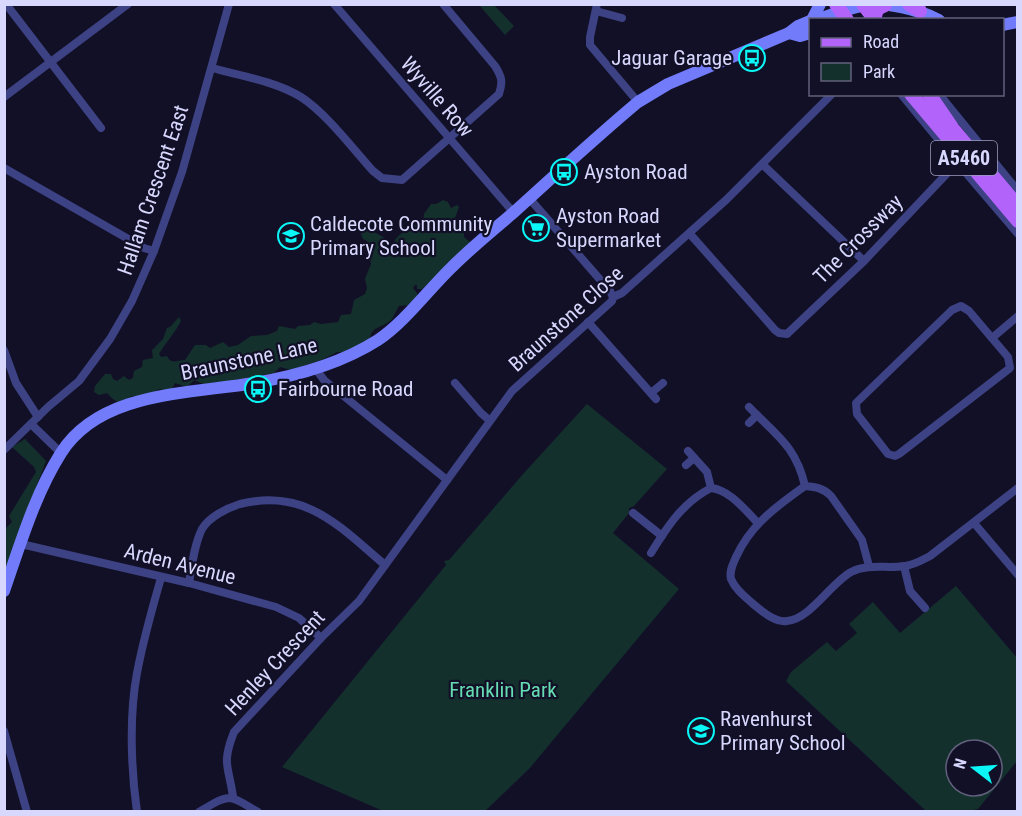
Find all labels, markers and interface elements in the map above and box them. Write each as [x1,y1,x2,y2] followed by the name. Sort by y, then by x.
[809,18,1004,96] legend
[863,31,899,52] text: Road
[737,43,767,73] bus stop icon: Jaguar Garage
[611,46,732,70] place label: Jaguar Garage
[396,52,478,142] street label: Wyville Row
[863,61,895,82] text: Park
[113,102,193,278] street label: Hallam Crescent East
[931,141,997,175] road number: A5460
[549,157,579,187] bus stop icon: Ayston Road
[584,160,688,184] place label: Ayston Road
[809,189,908,288] street label: The Crossway
[556,204,661,252] place label: Ayston Road Supermarket
[310,212,493,260] place label: Caldecote Community Primary School
[521,213,551,243] supermarket icon: Ayston Road Supermarket
[276,221,306,251] school or university icon: Caldecote Community Primary School
[504,261,628,377] street label: Braunstone Close
[179,333,320,385] street label: Braunstone Lane
[243,374,273,404] bus stop icon: Fairbourne Road
[278,377,413,401] place label: Fairbourne Road
[122,539,238,589] street label: Arden Avenue
[220,606,330,720] street label: Henley Crescent
[449,678,557,702] park label: Franklin Park
[720,707,846,755] place label: Ravenhurst Primary School
[686,716,716,746] school or university icon: Ravenhurst Primary School
[944,738,1004,798] north arrow
[950,756,971,771] text: N

